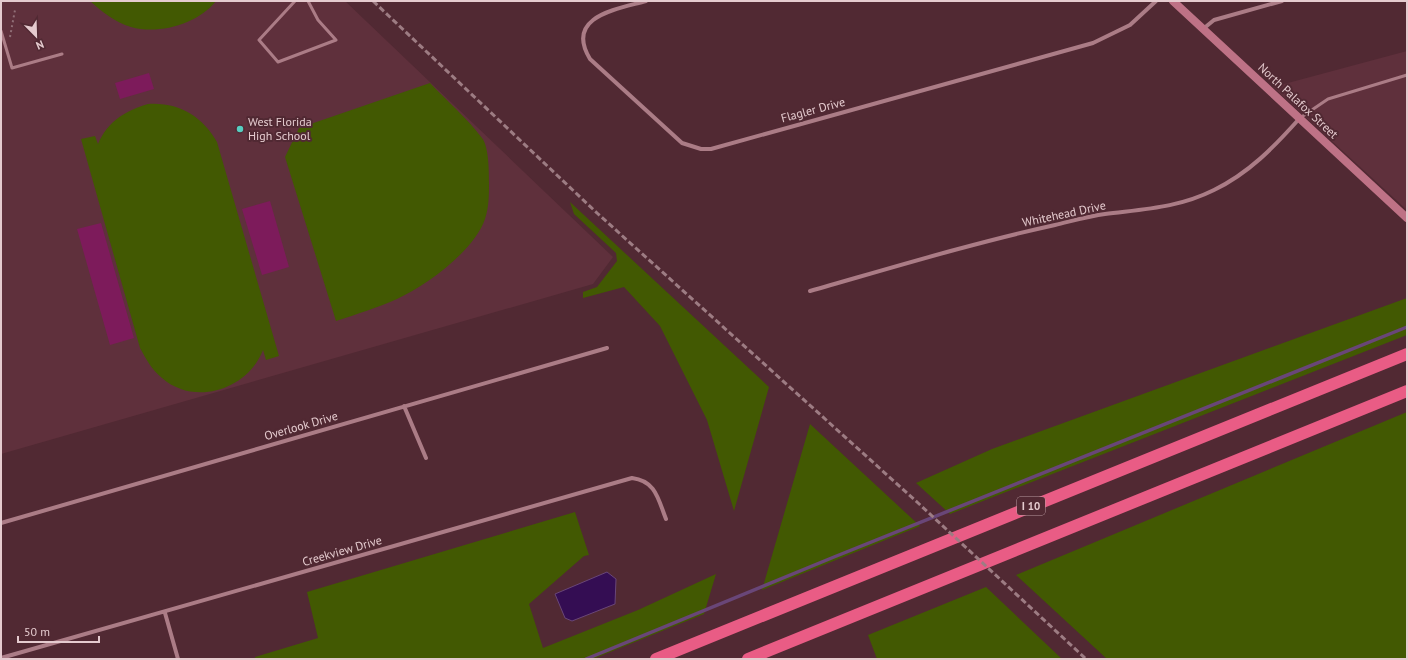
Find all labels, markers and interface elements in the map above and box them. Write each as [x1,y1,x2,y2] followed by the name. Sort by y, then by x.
[16,16,56,56] north arrow
[34,37,46,53] text: N
[1255,60,1341,142] street label: North Palafox Street
[779,94,847,125] street label: Flagler Drive
[248,114,312,143] place label: West Florida High School
[235,124,245,134] marker: West Florida High School
[1021,197,1107,230] street label: Whitehead Drive
[262,408,339,443] street label: Overlook Drive
[1017,497,1045,515] road number: I 10
[300,532,383,569] street label: Creekview Drive
[18,618,99,644] scale bar
[24,624,50,639] text: 50 m

